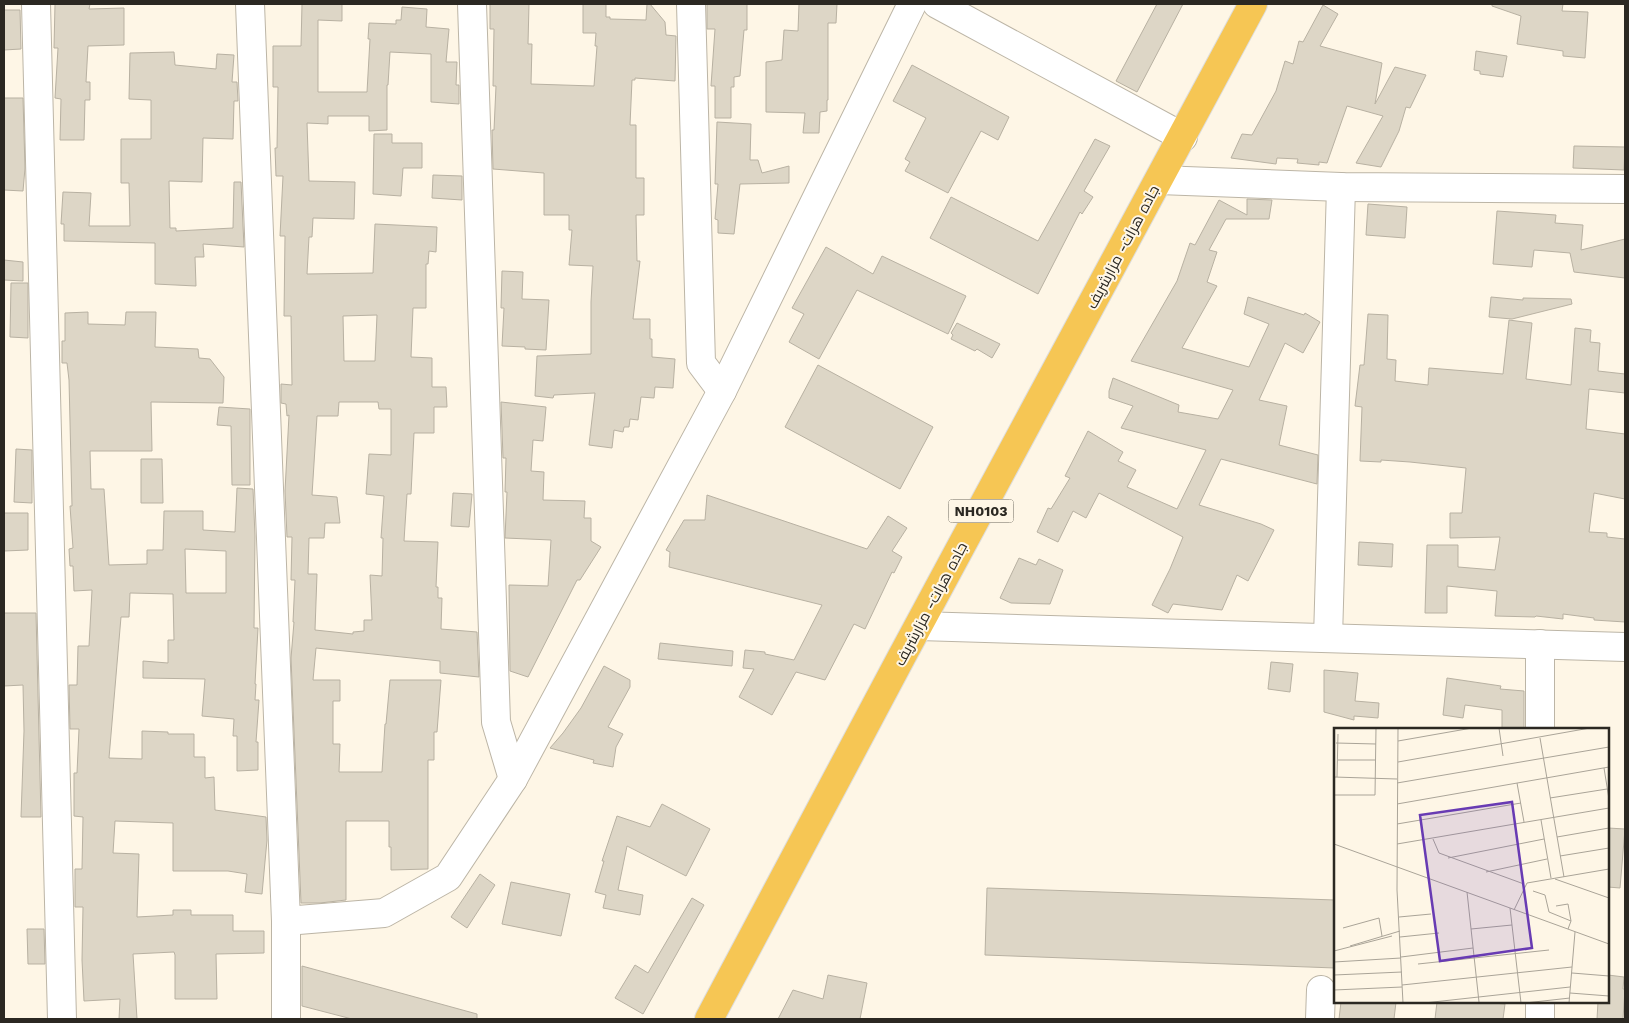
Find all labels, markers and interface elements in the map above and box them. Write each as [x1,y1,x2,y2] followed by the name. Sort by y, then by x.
[1083,182,1163,312] street label: جاده هرات- مزارشریف
[948,500,1014,522] road number: NH0103
[891,539,971,669] street label: جاده هرات- مزارشریف
[1334,728,1609,1003] inset map

